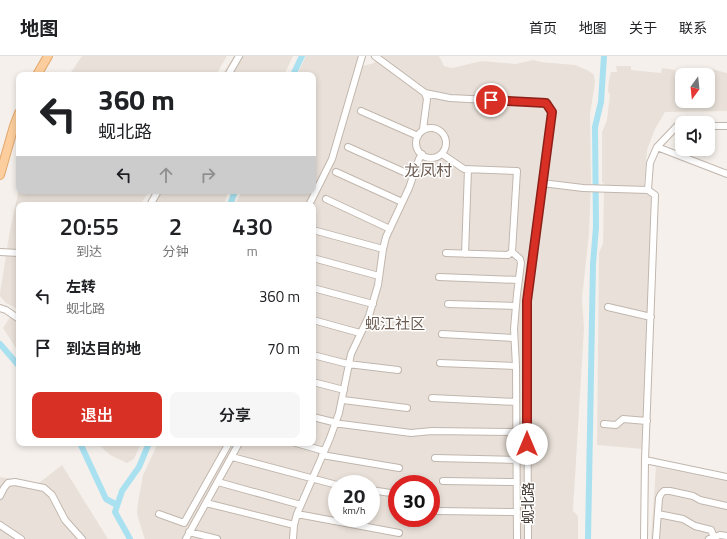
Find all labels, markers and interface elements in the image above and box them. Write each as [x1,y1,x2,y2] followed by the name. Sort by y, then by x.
[20,13,58,42] text: 地图
[529,17,557,38] text: 首页
[579,17,607,38] text: 地图
[629,17,657,38] text: 关于
[679,17,707,38] text: 联系
[675,68,715,108] north arrow
[675,68,715,156] map controls
[98,78,175,121] text: 360 m
[474,83,508,117] pin
[32,88,84,140] icon: left
[480,89,502,111] icon: arrive
[675,116,715,156] button: sound
[98,118,152,145] text: 蚬北路
[404,158,452,182] district label: 龙凤村
[113,164,135,186] icon: left
[155,164,177,186] icon: ahead
[197,164,219,186] icon: right
[60,208,119,244] text: 20:55
[169,208,182,244] text: 2
[232,208,272,244] text: 430
[76,241,102,261] text: 到达
[163,241,189,261] text: 分钟
[247,241,258,261] text: m
[66,275,96,298] text: 左转
[32,285,54,307] icon: left
[259,285,300,308] text: 360 m
[66,298,105,318] text: 蚬北路
[365,312,425,335] district label: 蚬江社区
[32,337,54,359] icon: arrive
[66,337,141,360] text: 到达目的地
[267,337,300,360] text: 70 m
[32,392,162,438] button: 退出
[170,392,300,438] button: 分享
[506,423,548,465] position arrow
[388,475,440,527] speed limit sign: 30
[343,480,365,511] text: 20
[517,482,538,524] street label: 蚬北路
[343,503,365,518] text: km/h

